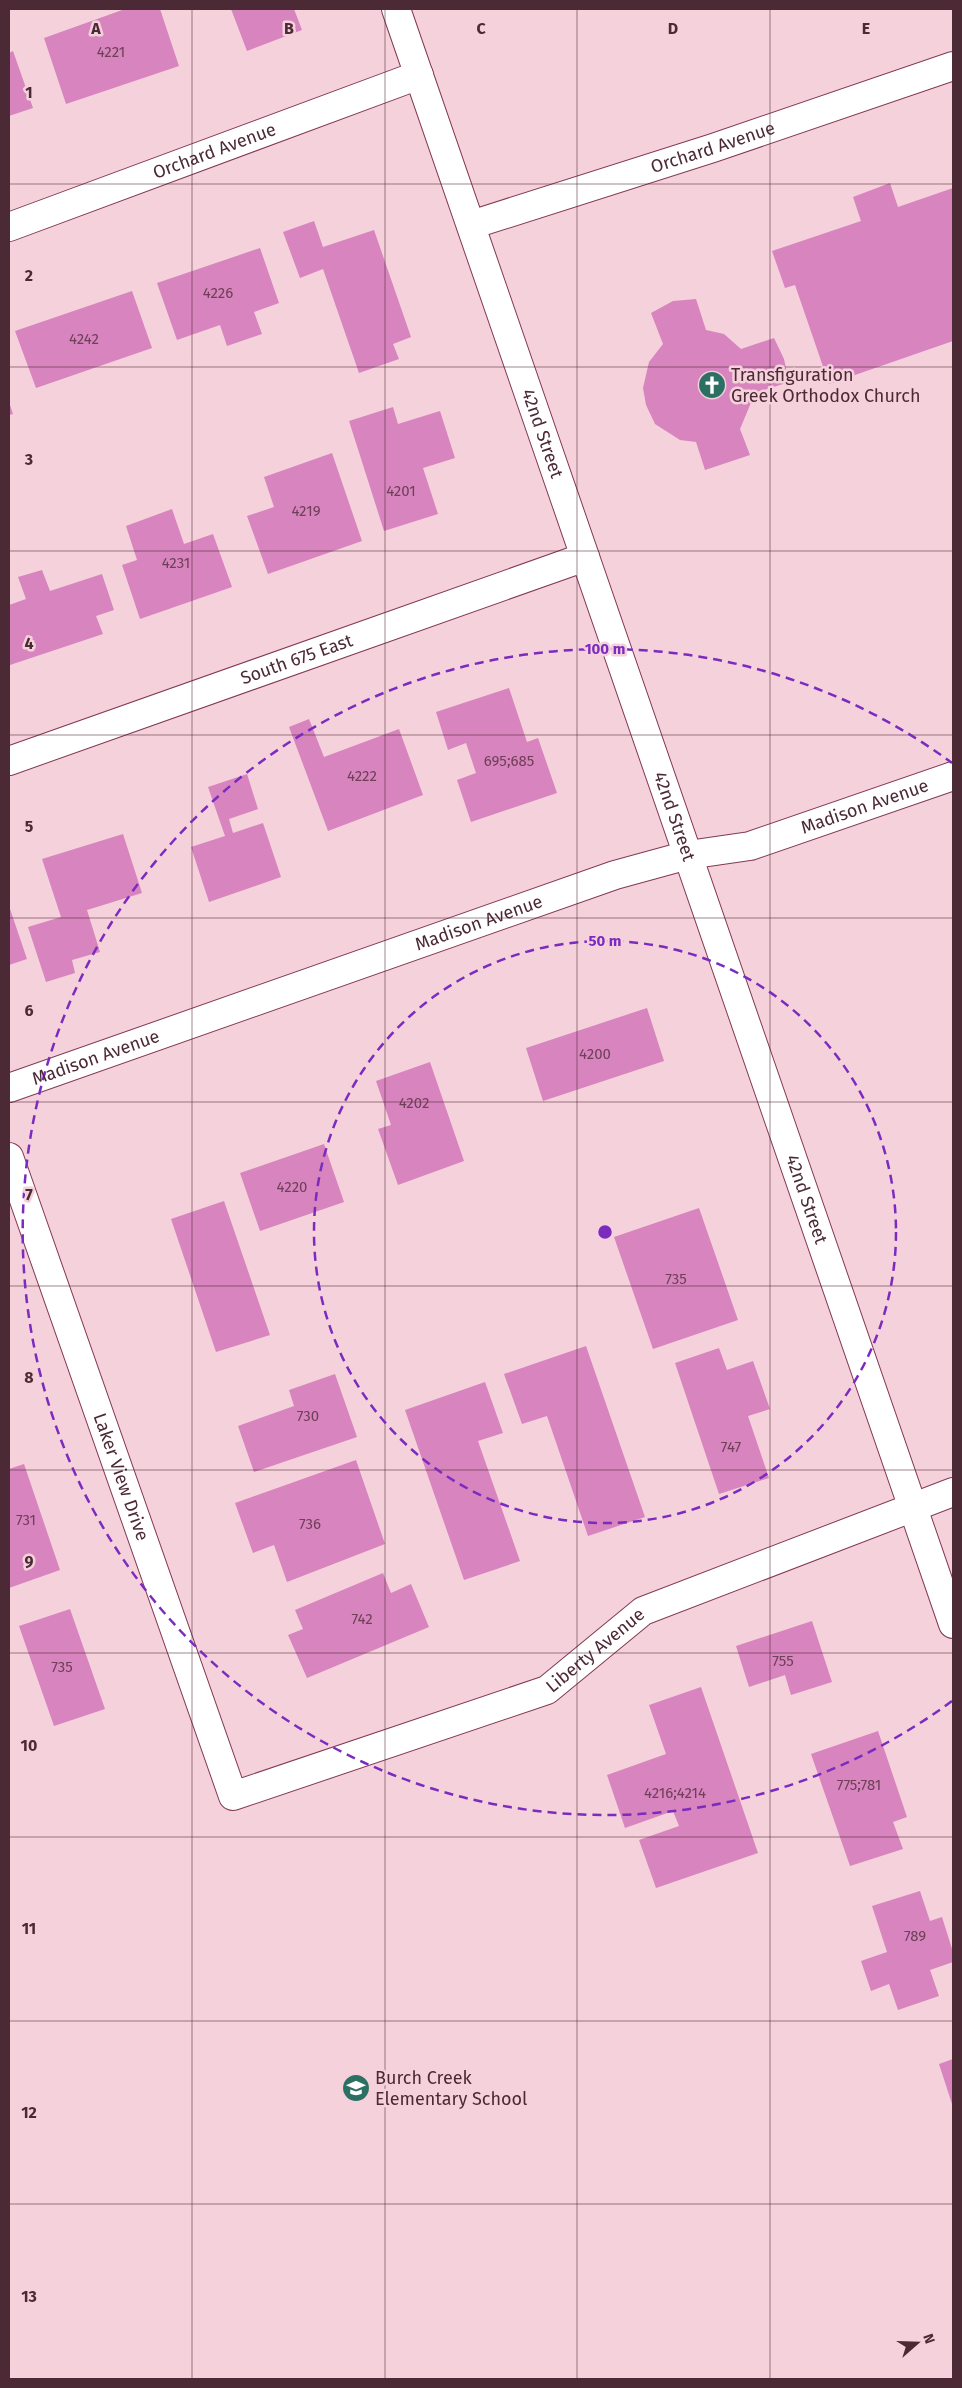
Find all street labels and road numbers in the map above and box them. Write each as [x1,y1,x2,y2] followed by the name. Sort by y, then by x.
[648,117,778,178] street label: Orchard Avenue
[150,118,279,184] street label: Orchard Avenue
[517,386,568,482] street label: 42nd Street
[238,629,356,689] street label: South 675 East
[649,769,700,864] street label: 42nd Street
[798,774,931,839] street label: Madison Avenue
[412,890,546,955] street label: Madison Avenue
[29,1025,163,1090] street label: Madison Avenue
[781,1152,832,1247] street label: 42nd Street
[89,1410,154,1544] street label: Laker View Drive
[541,1603,649,1697] street label: Liberty Avenue

